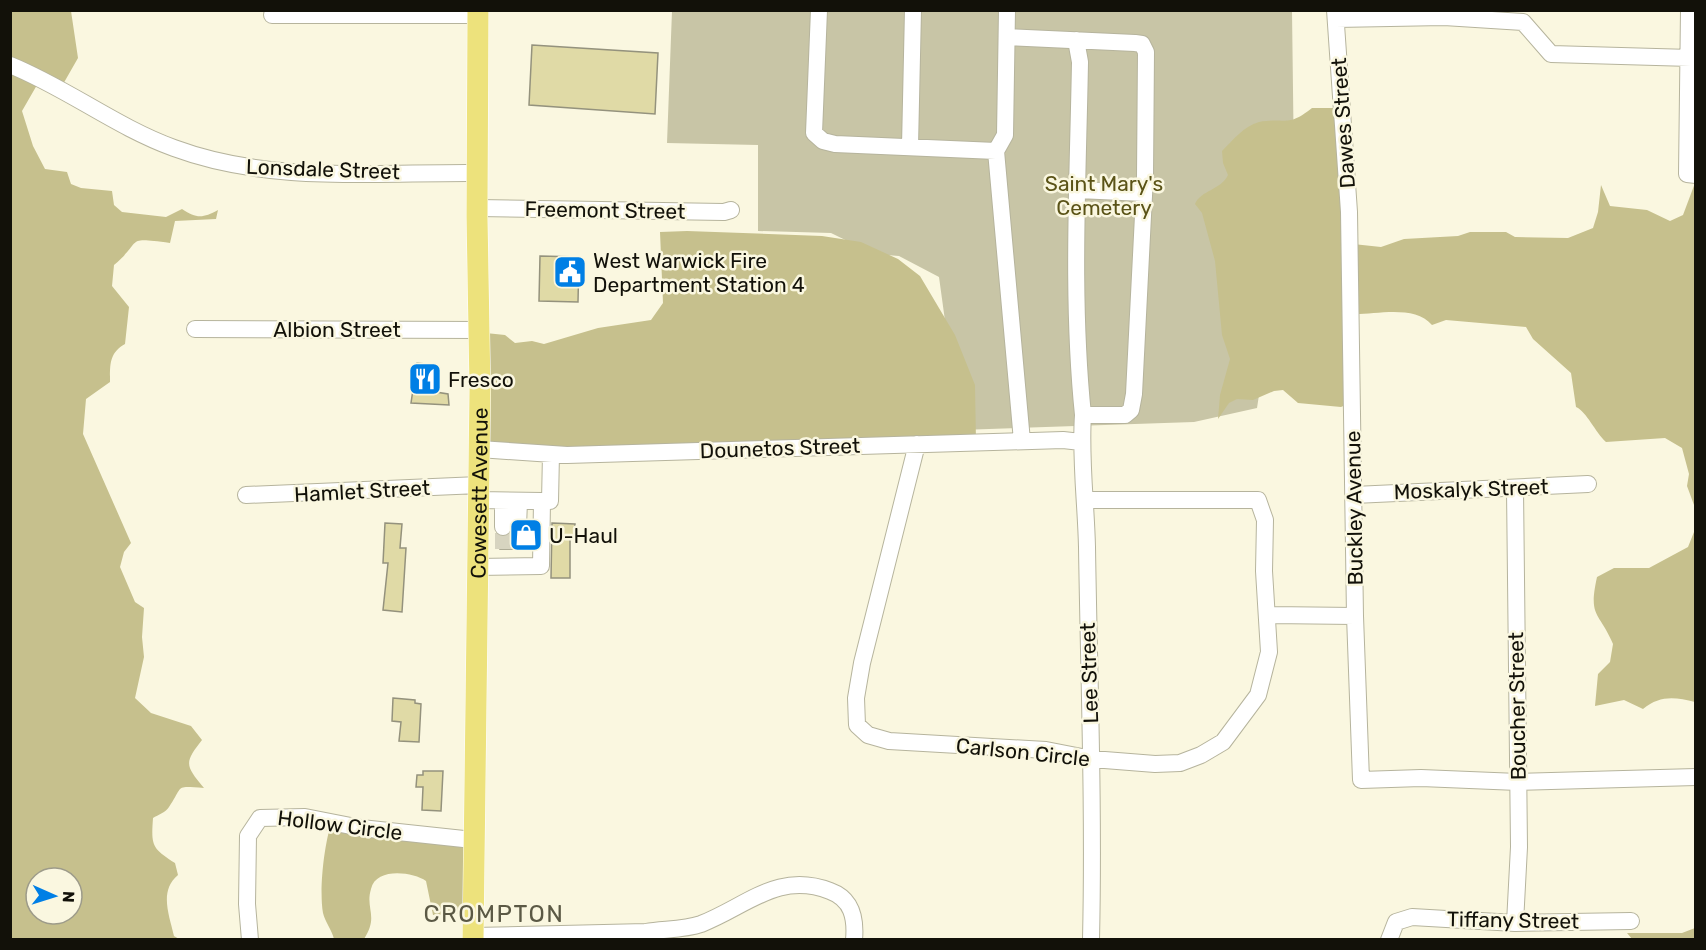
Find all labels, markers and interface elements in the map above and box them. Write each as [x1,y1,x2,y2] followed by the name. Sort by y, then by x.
[1326,57,1360,189] street label: Dawes Street
[246,154,400,184] street label: Lonsdale Street
[1045,171,1163,220] park label: Saint Mary's Cemetery
[524,196,686,224] street label: Freemont Street
[593,248,805,297] place label: West Warwick Fire Department Station 4
[552,254,588,290] public building icon: West Warwick Fire Department Station 4
[273,317,401,342] street label: Albion Street
[407,361,443,397] restaurant icon: Fresco
[448,367,514,392] place label: Fresco
[465,407,492,579] street label: Cowesett Avenue
[1340,430,1368,586] street label: Buckley Avenue
[699,433,861,463] street label: Dounetos Street
[1393,474,1549,504] street label: Moskalyk Street
[293,475,431,507] street label: Hamlet Street
[508,517,544,553] shop icon: U-Haul
[549,523,618,548] place label: U-Haul
[1075,622,1103,724] street label: Lee Street
[1503,632,1531,780] street label: Boucher Street
[955,733,1091,771] street label: Carlson Circle
[276,805,404,845] street label: Hollow Circle
[24,866,84,926] north arrow
[59,891,78,903] text: N
[424,900,564,928] district label: CROMPTON
[1447,906,1579,934] street label: Tiffany Street

